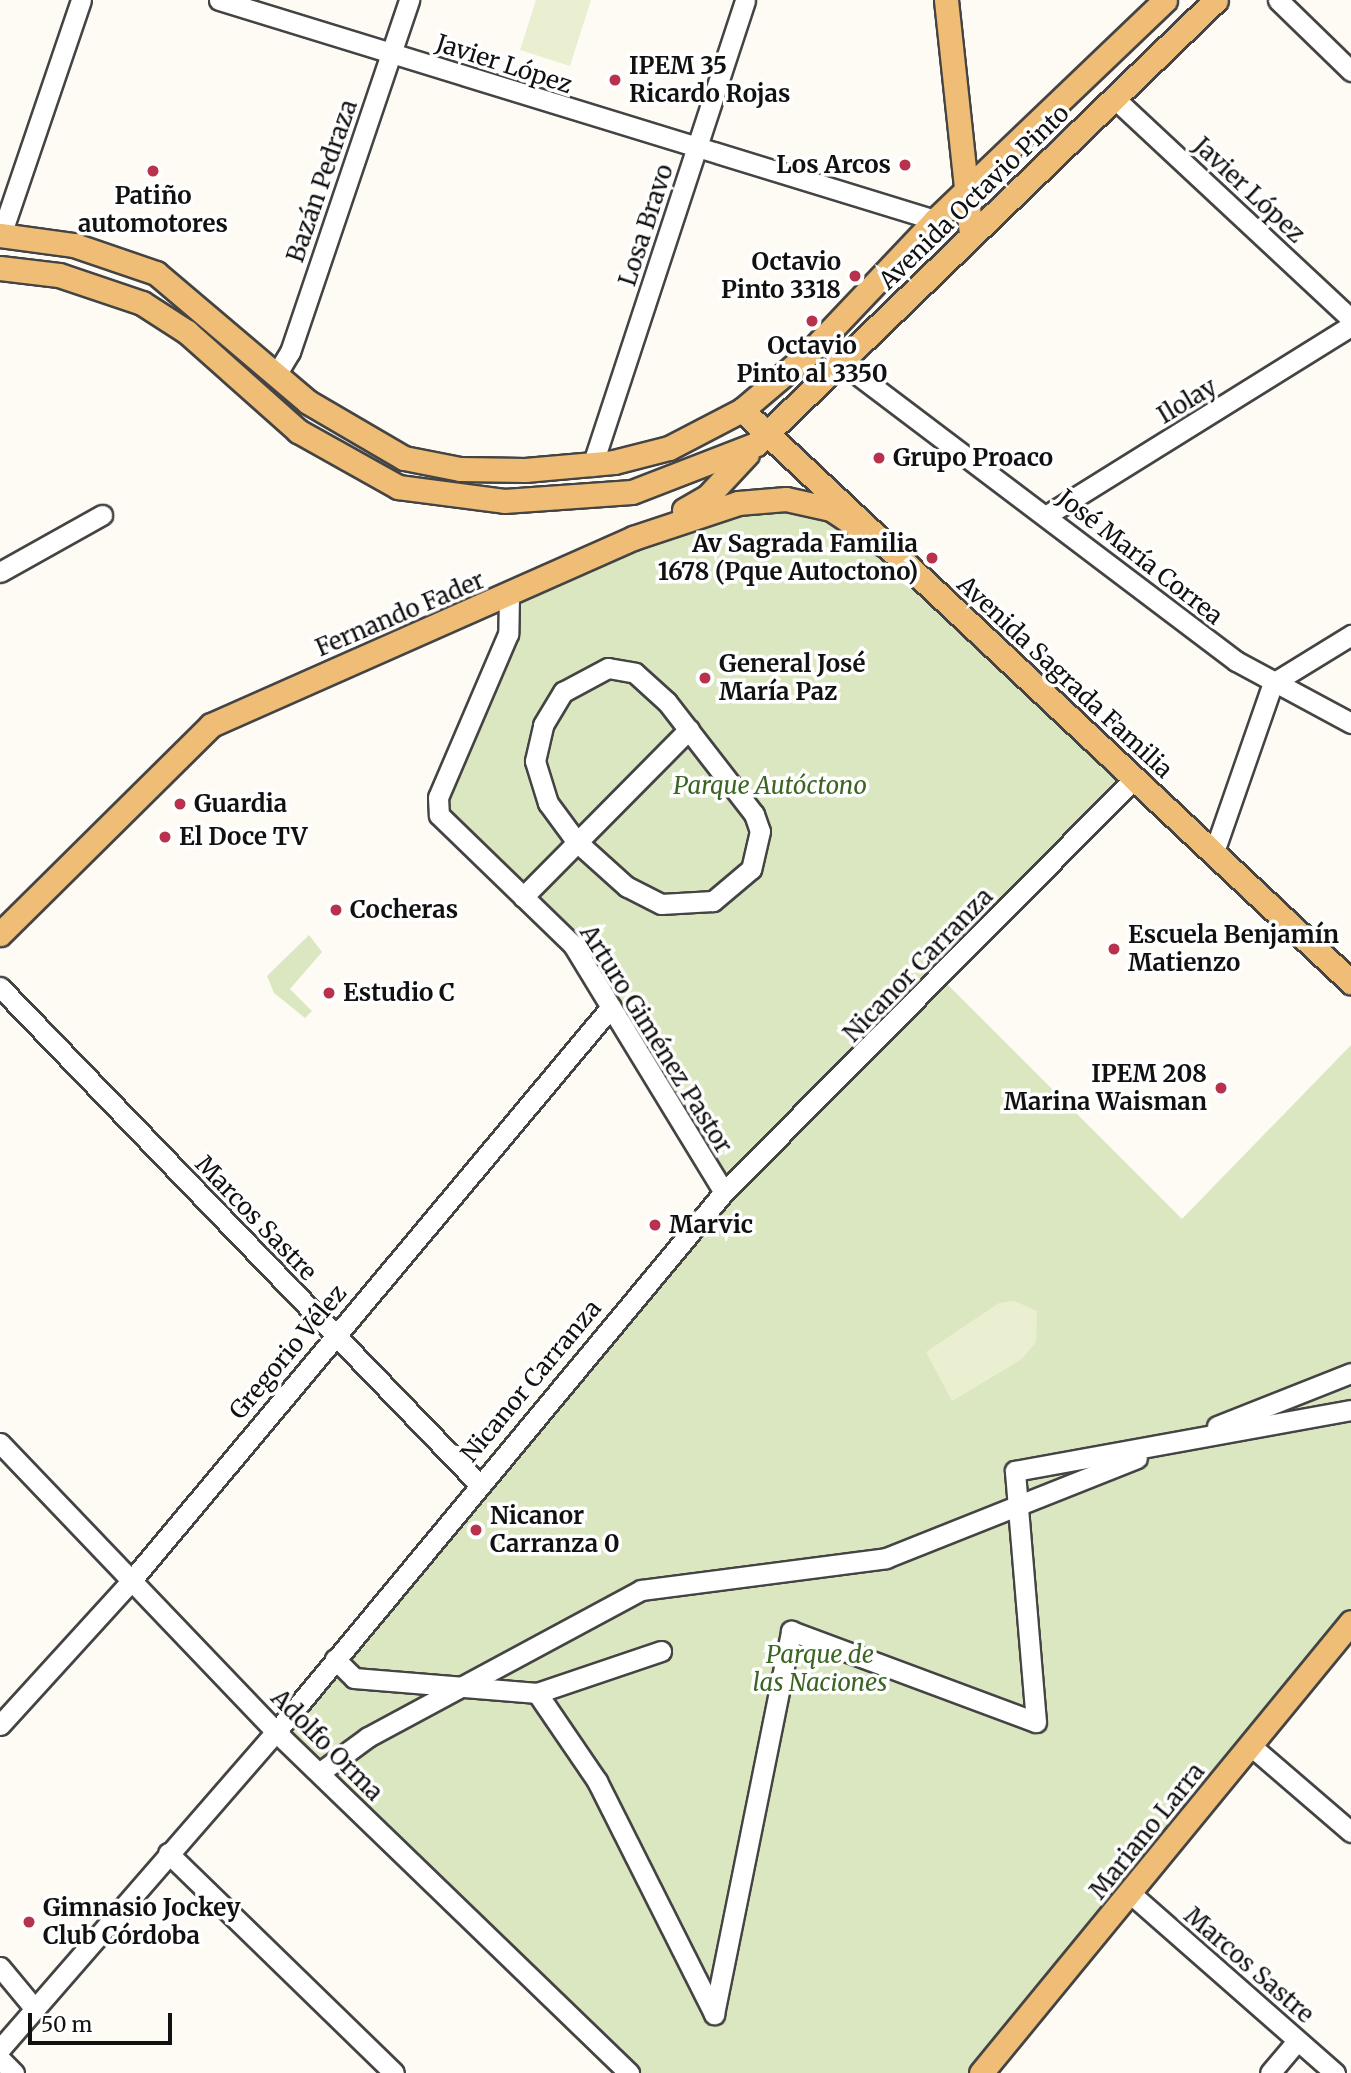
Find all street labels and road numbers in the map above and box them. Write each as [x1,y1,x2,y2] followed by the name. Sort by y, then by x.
[432,28,576,100] street label: Javier López
[281,96,363,266] street label: Bazán Pedraza
[873,99,1075,295] street label: Avenida Octavio Pinto
[1188,131,1310,249] street label: Javier López
[613,160,679,290] street label: Losa Bravo
[1152,372,1222,430] street label: Ilolay
[1052,484,1228,630] street label: José María Correa
[311,565,489,663] street label: Fernando Fader
[952,570,1178,784] street label: Avenida Sagrada Familia
[837,882,999,1048] street label: Nicanor Carranza
[574,920,738,1158] street label: Arturo Giménez Pastor
[189,1150,323,1286] street label: Marcos Sastre
[224,1279,352,1425] street label: Gregorio Vélez
[455,1294,607,1468] street label: Nicanor Carranza
[265,1683,389,1807] street label: Adolfo Orma
[1083,1757,1211,1905] street label: Mariano Larra
[1179,1901,1319,2029] street label: Marcos Sastre

